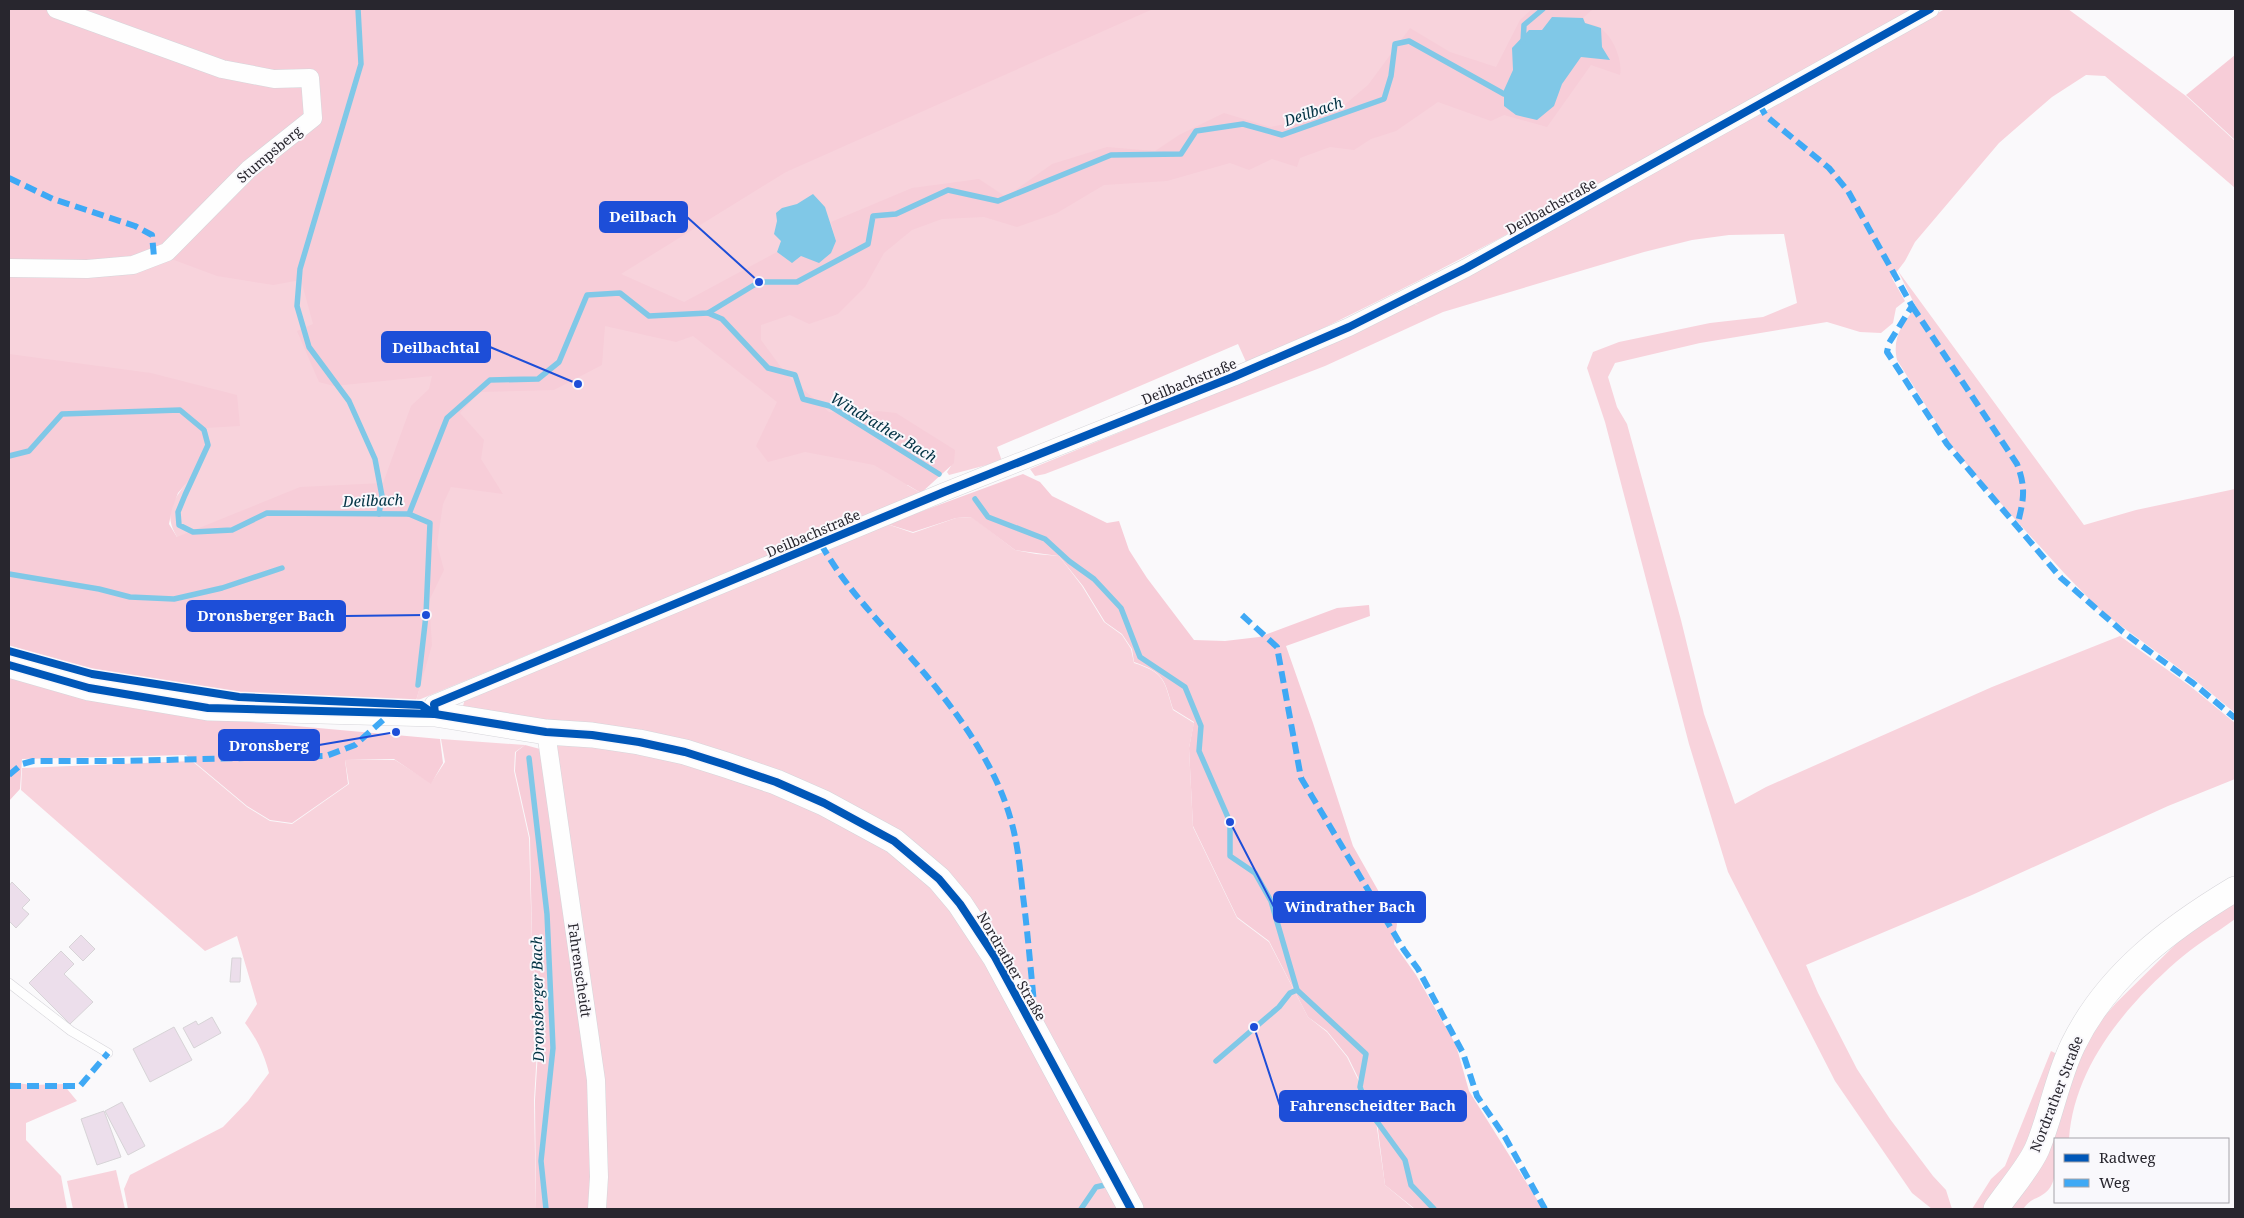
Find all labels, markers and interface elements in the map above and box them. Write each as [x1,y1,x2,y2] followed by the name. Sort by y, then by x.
[1280,92,1345,131] water label: Deilbach
[232,121,306,187] street label: Stumpsberg
[1502,173,1600,239] street label: Deilbachstraße
[600,202,687,232] callout: Deilbach
[609,206,677,226] text: Deilbach
[382,332,490,362] callout: Deilbachtal
[392,337,481,357] text: Deilbachtal
[1139,353,1239,409] street label: Deilbachstraße
[827,387,941,467] water label: Windrather Bach
[341,489,404,511] water label: Deilbach
[763,505,863,561] street label: Deilbachstraße
[187,601,345,631] callout: Dronsberger Bach
[197,605,335,625] text: Dronsberger Bach
[219,730,319,760] callout: Dronsberg
[229,735,310,755] text: Dronsberg
[1274,892,1425,922] callout: Windrather Bach
[1285,896,1415,916] text: Windrather Bach
[973,908,1051,1024] street label: Nordrather Straße
[564,922,596,1019] street label: Fahrenscheidt
[526,936,548,1063] water label: Dronsberger Bach
[2025,1033,2087,1155] street label: Nordrather Straße
[1280,1091,1466,1121] callout: Fahrenscheidter Bach
[1290,1095,1456,1115] text: Fahrenscheidter Bach
[2054,1138,2229,1203] legend
[2099,1147,2156,1167] text: Radweg
[2099,1172,2130,1192] text: Weg

